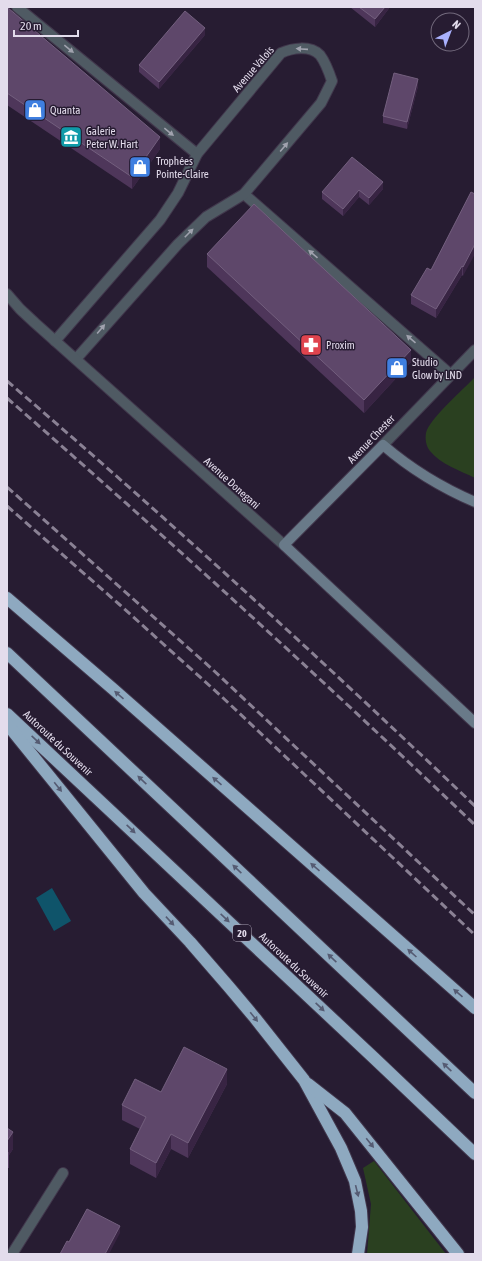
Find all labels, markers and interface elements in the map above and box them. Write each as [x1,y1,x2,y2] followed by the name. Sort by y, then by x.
[14,12,78,38] scale bar
[430,12,470,52] north arrow
[450,18,463,31] text: N
[20,19,42,33] text: 20 m
[230,44,276,94] street label: Avenue Valois
[63,45,74,54] one-way arrow
[296,46,308,53] one-way arrow
[22,97,48,123] shop icon: Quanta
[50,104,80,116] place label: Quanta
[58,124,84,150] museum icon: Galerie Peter W. Hart
[86,125,138,150] place label: Galerie Peter W. Hart
[164,127,175,136] one-way arrow
[279,142,289,152] one-way arrow
[127,154,153,180] shop icon: Trophées Pointe-Claire
[156,155,209,180] place label: Trophées Pointe-Claire
[184,228,194,238] one-way arrow
[307,249,318,258] one-way arrow
[97,324,106,335] one-way arrow
[298,332,324,358] pharmacy icon: Proxim
[406,335,415,344] one-way arrow
[326,339,355,351] place label: Proxim
[384,355,410,381] shop icon: Studio Glow by LND
[412,356,462,381] place label: Studio Glow by LND
[345,412,398,466] street label: Avenue Chester
[202,455,262,511] street label: Avenue Donegani
[114,691,125,700] one-way arrow
[21,708,96,779] street label: Autoroute du Souvenir
[31,735,41,745] one-way arrow
[137,775,147,785] one-way arrow
[212,777,222,786] one-way arrow
[54,781,62,792] one-way arrow
[126,824,136,834] one-way arrow
[310,862,320,871] one-way arrow
[232,864,242,874] one-way arrow
[220,913,230,923] one-way arrow
[166,916,175,926] one-way arrow
[233,925,251,941] road number: 20
[257,930,332,1001] street label: Autoroute du Souvenir
[407,948,418,957] one-way arrow
[327,954,336,963] one-way arrow
[453,989,464,998] one-way arrow
[315,1002,325,1012] one-way arrow
[249,1011,258,1022] one-way arrow
[441,1062,452,1071] one-way arrow
[365,1138,374,1149] one-way arrow
[354,1185,360,1197] one-way arrow

